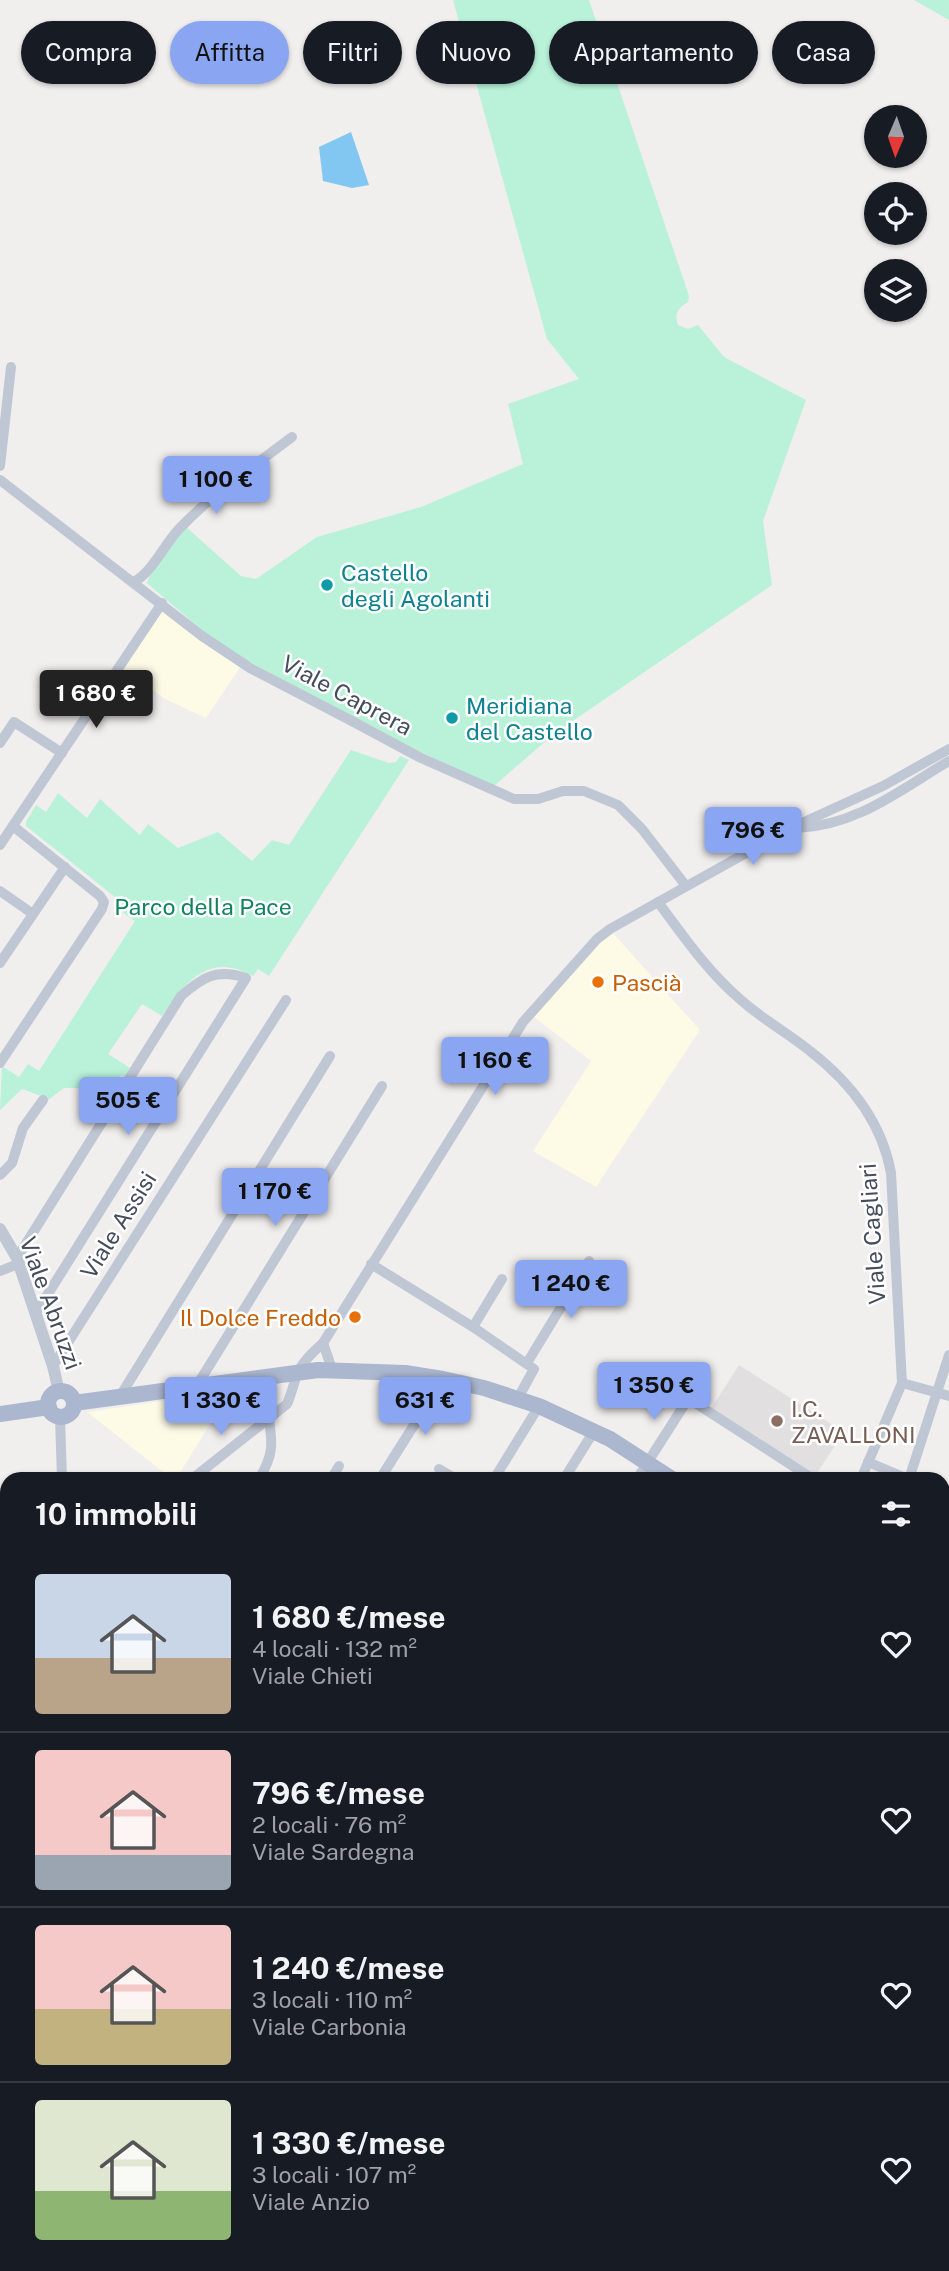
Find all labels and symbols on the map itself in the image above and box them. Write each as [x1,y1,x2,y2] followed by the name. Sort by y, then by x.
[864,105,928,168] north arrow
[151,456,281,516] pin: 1 100 €
[341,559,490,612] place label: Castello degli Agolanti
[319,577,335,593] marker: Castello degli Agolanti
[277,649,417,741] street label: Viale Caprera
[31,670,161,730] pin: 1 680 €
[466,692,593,745] place label: Meridiana del Castello
[444,710,460,726] marker: Meridiana del Castello
[704,808,802,867] pin: 796 €
[114,893,292,920] park label: Parco della Pace
[612,969,681,996] place label: Pascià
[590,974,606,990] marker: Pascià
[430,1038,560,1097] pin: 1 160 €
[79,1078,177,1137] pin: 505 €
[854,1163,890,1305] street label: Viale Cagliari
[74,1167,162,1283] street label: Viale Assisi
[210,1168,340,1228] pin: 1 170 €
[15,1233,87,1373] street label: Viale Abruzzi
[506,1260,636,1320] pin: 1 240 €
[180,1304,341,1331] place label: Il Dolce Freddo
[347,1309,363,1325] marker: Il Dolce Freddo
[589,1362,719,1422] pin: 1 350 €
[156,1378,286,1437] pin: 1 330 €
[376,1378,474,1437] pin: 631 €
[791,1395,915,1448] place label: I.C. ZAVALLONI
[769,1413,785,1429] marker: I.C. ZAVALLONI

